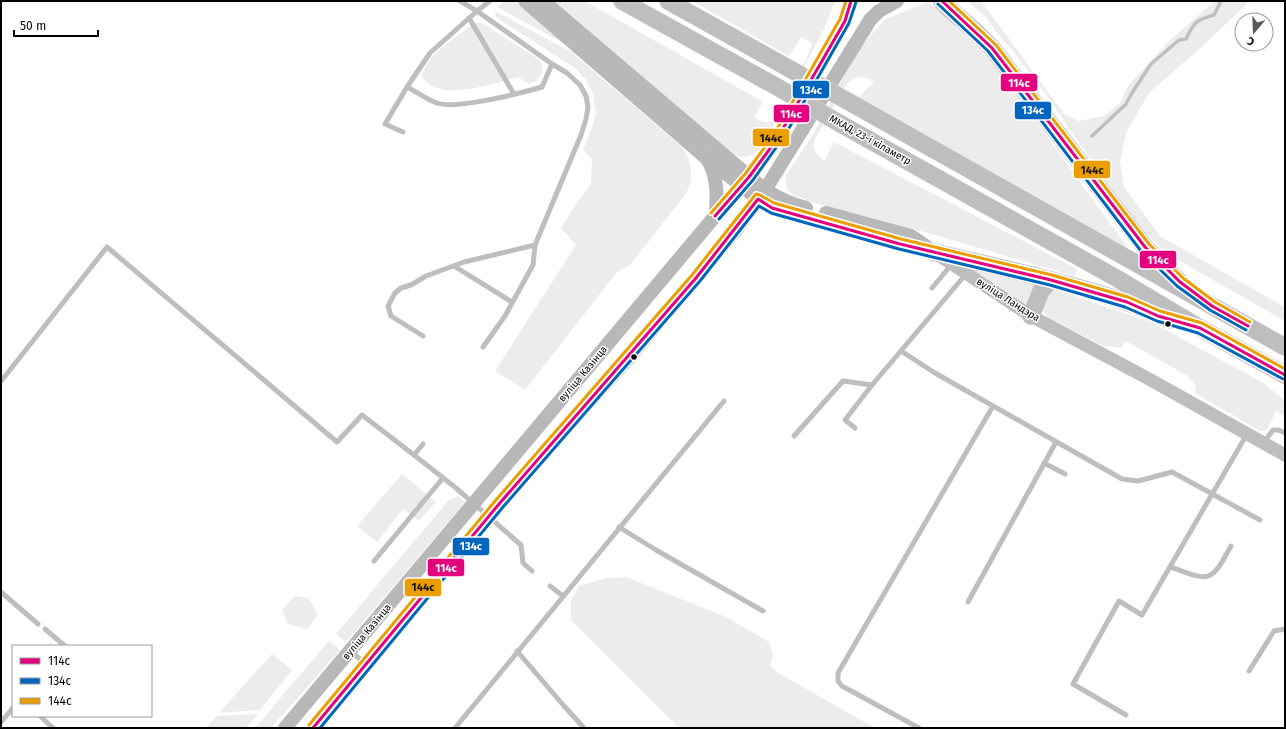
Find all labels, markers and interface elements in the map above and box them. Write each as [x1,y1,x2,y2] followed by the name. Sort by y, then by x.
[14,12,98,38] scale bar
[1234,12,1274,52] north arrow
[20,19,46,33] text: 50 m
[1245,34,1256,48] text: С
[1000,73,1038,92] line badge: 114с
[1008,77,1030,90] text: 114с
[792,80,830,99] line badge: 134с
[800,84,823,97] text: 134с
[1014,101,1052,120] line badge: 134с
[773,104,810,123] line badge: 114с
[1022,104,1045,117] text: 134с
[780,108,802,121] text: 114с
[827,112,913,167] street label: МКАД, 23-і кіламетр
[752,128,790,147] line badge: 144с
[760,132,783,145] text: 144с
[1073,160,1111,179] line badge: 144с
[1081,164,1104,177] text: 144с
[1139,250,1177,269] line badge: 114с
[1147,254,1169,267] text: 114с
[974,275,1042,324] street label: вуліца Ландэра
[1163,319,1173,329] unlabelled marker
[555,343,610,404] street label: вуліца Казінца
[629,352,639,362] unlabelled marker
[452,537,490,556] line badge: 134с
[460,540,483,553] text: 134с
[427,558,465,577] line badge: 114с
[435,562,457,575] text: 114с
[404,578,442,597] line badge: 144с
[412,581,435,594] text: 144с
[339,601,394,662] street label: вуліца Казінца
[12,645,152,717] legend
[48,654,71,668] text: 114с
[48,674,72,688] text: 134с
[48,694,72,708] text: 144с

